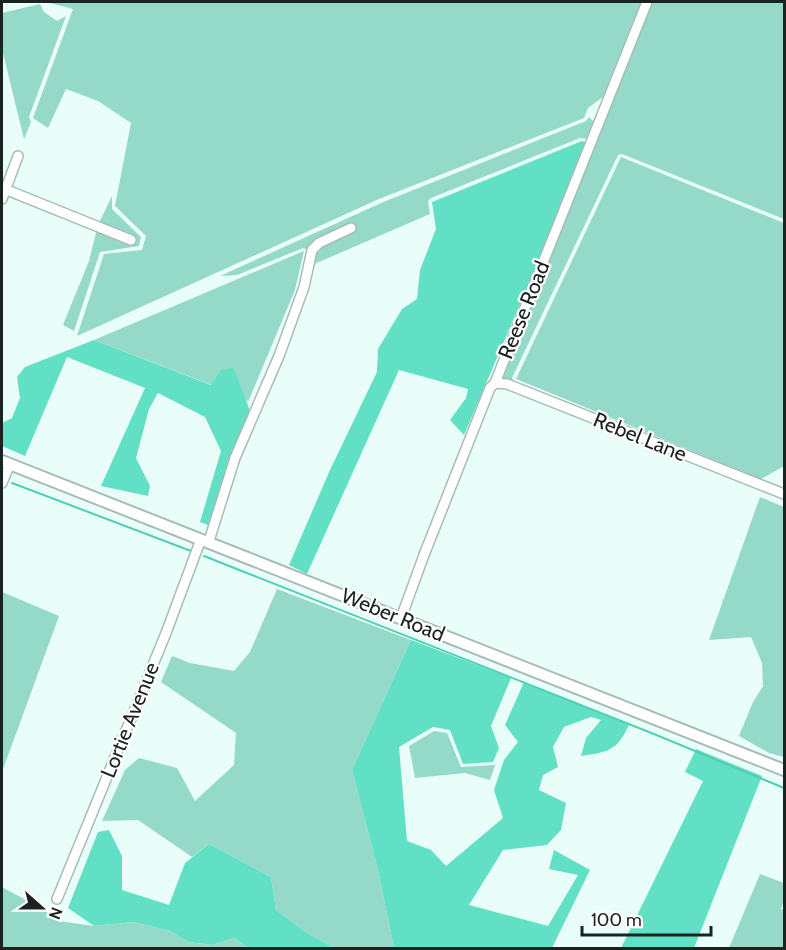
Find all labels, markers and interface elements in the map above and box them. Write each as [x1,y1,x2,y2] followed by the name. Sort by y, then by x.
[493,257,555,362] street label: Reese Road
[590,407,691,467] street label: Rebel Lane
[338,583,448,647] street label: Weber Road
[95,658,164,781] street label: Lortie Avenue
[12,878,72,938] north arrow
[582,899,711,937] scale bar
[45,905,66,922] text: N
[591,909,642,931] text: 100 m

